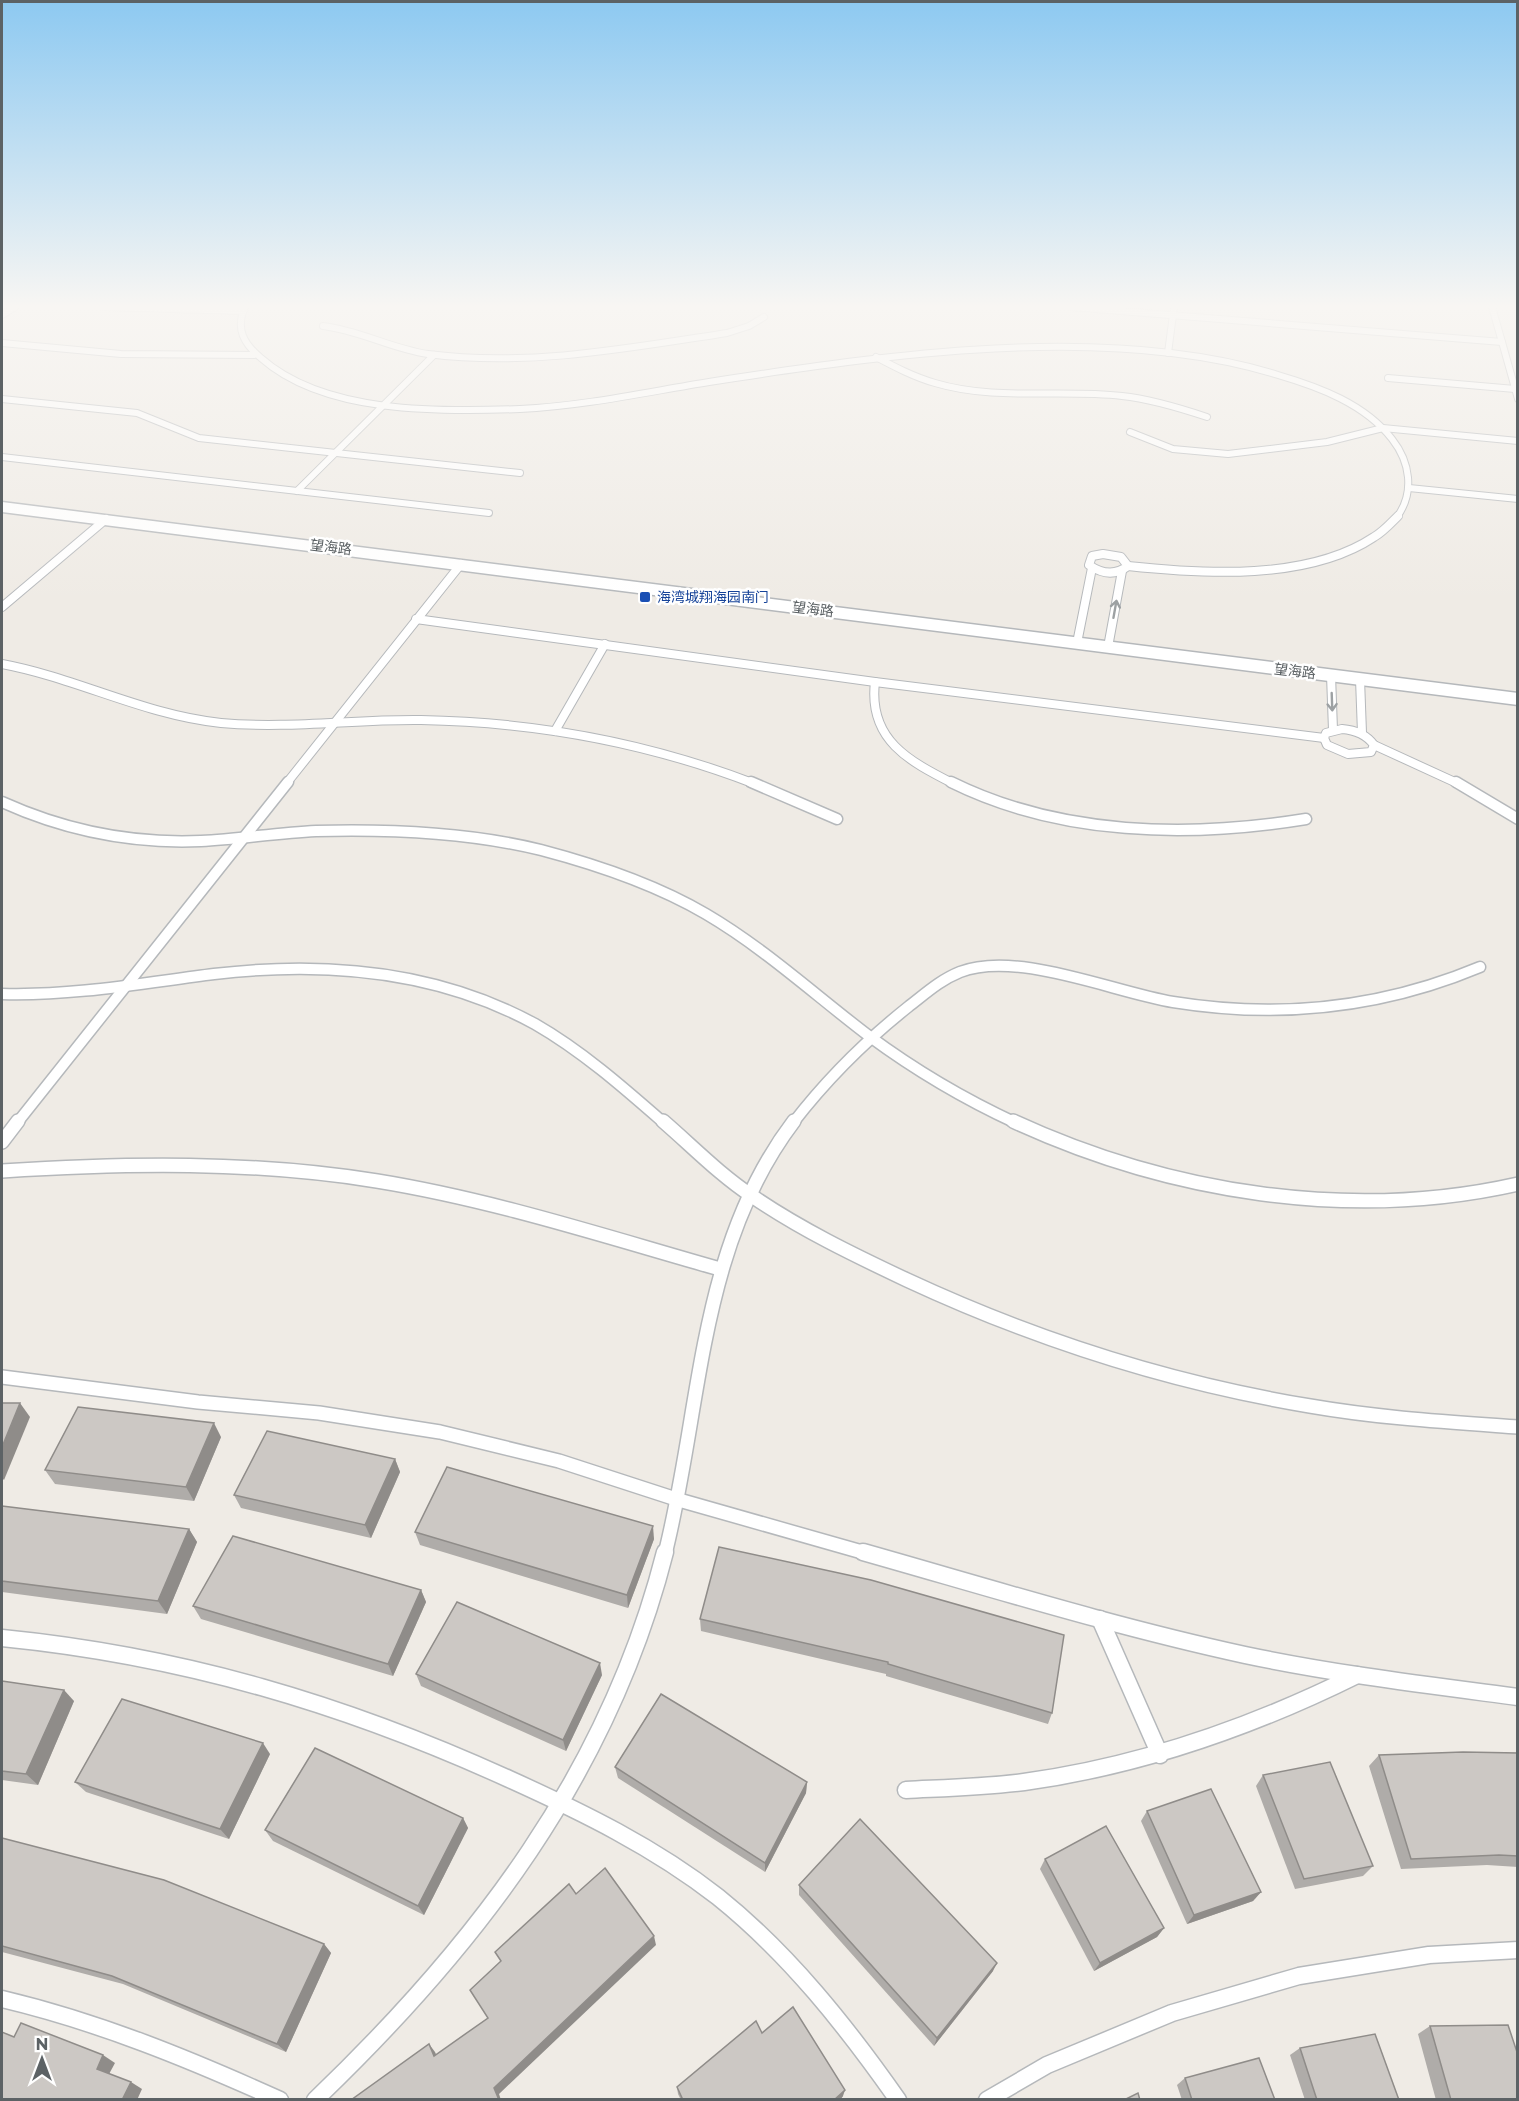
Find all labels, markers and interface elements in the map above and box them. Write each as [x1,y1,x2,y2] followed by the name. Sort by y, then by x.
[309,536,353,558] street label: 望海路
[657,588,769,606] place label: 海湾城翔海园南门
[638,590,652,604] marker: 海湾城翔海园南门
[791,598,835,620] street label: 望海路
[1110,600,1121,619] one-way arrow
[1273,660,1317,682] street label: 望海路
[1326,692,1337,712] one-way arrow
[12,2029,72,2089] north arrow
[36,2035,48,2054] text: N

